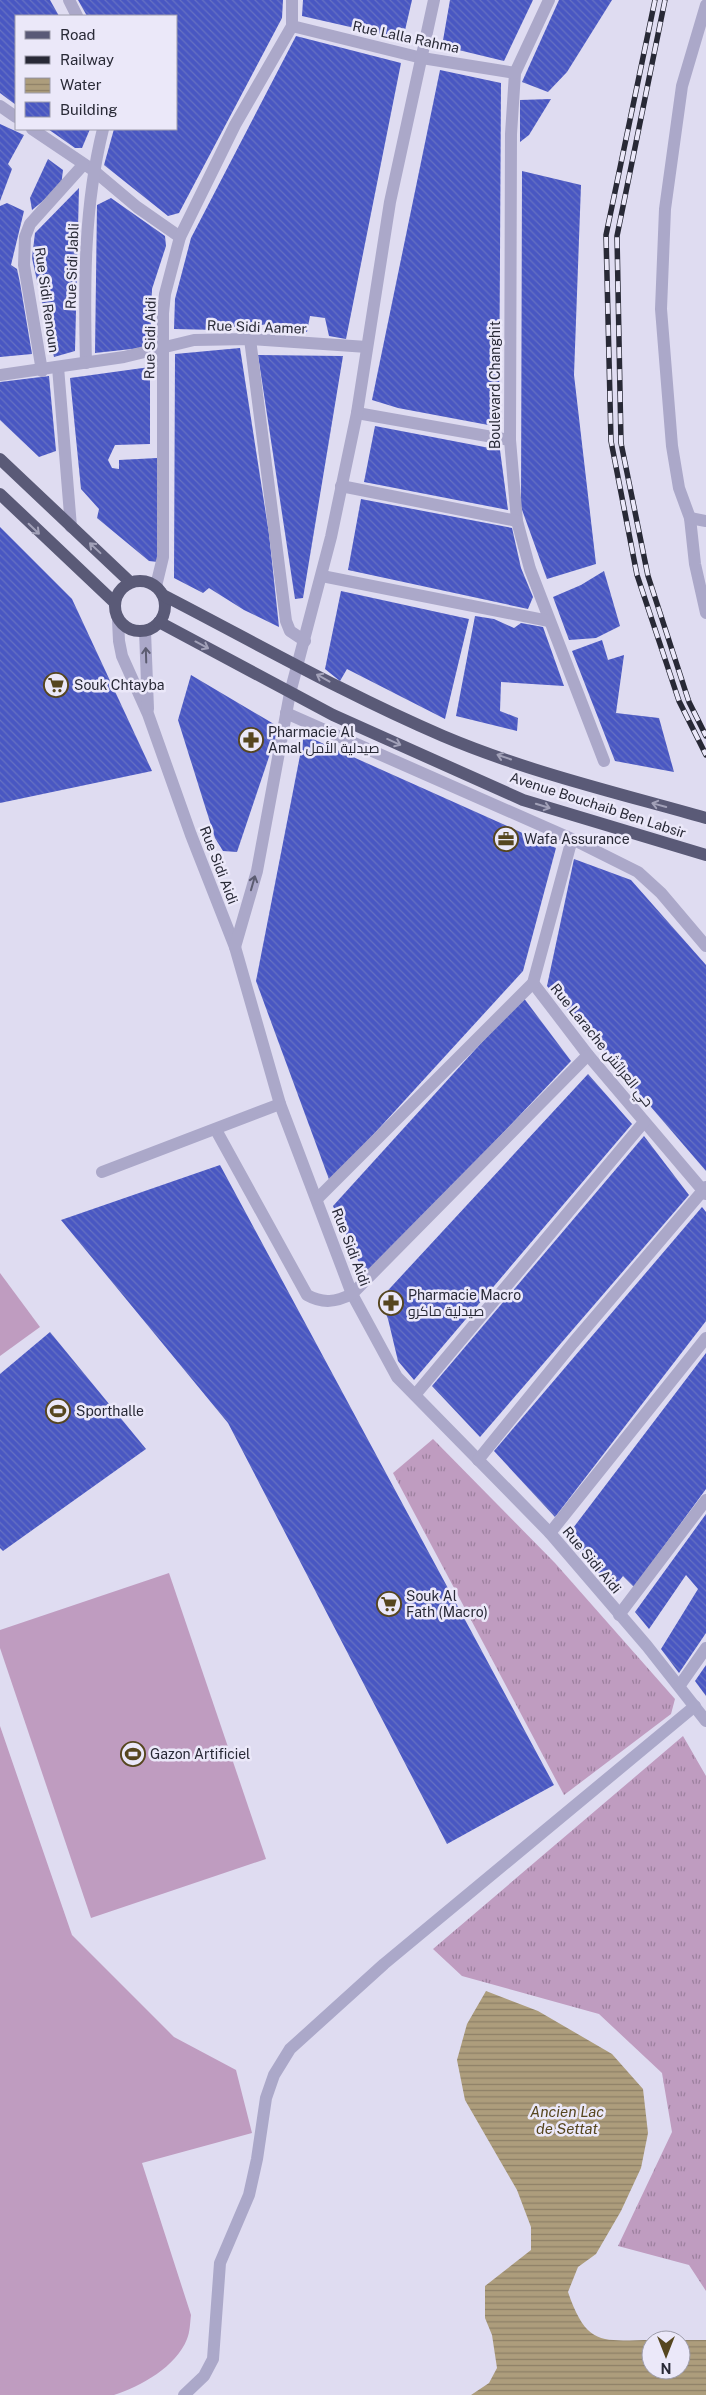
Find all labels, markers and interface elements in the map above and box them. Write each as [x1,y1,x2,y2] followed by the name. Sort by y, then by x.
[15,15,178,130] legend
[351,18,461,56] street label: Rue Lalla Rahma
[60,26,96,43] text: Road
[60,51,114,68] text: Railway
[60,76,102,93] text: Water
[60,101,118,118] text: Building
[63,223,81,309] street label: Rue Sidi Jabli
[32,246,62,354] street label: Rue Sidi Renoun
[141,297,159,379] street label: Rue Sidi Aidi
[207,317,307,337] street label: Rue Sidi Aamer
[487,321,503,449] street label: Boulevard Changhit
[28,523,41,535] one-way arrow
[88,542,101,554] one-way arrow
[194,641,209,651] one-way arrow
[141,647,150,663] one-way arrow
[43,672,69,698] supermarket icon: Souk Chtayba
[316,673,331,682] one-way arrow
[74,677,165,693] place label: Souk Chtayba
[268,724,380,756] place label: Pharmacie Al Amal صيدلية الأمل
[238,727,264,753] pharmacy icon: Pharmacie Al Amal صيدلية الأمل
[386,738,401,748] one-way arrow
[497,752,512,761] one-way arrow
[508,769,688,841] street label: Avenue Bouchaib Ben Labsir
[652,800,668,809] one-way arrow
[535,802,551,811] one-way arrow
[197,824,241,906] street label: Rue Sidi Aidi
[493,826,519,852] office icon: Wafa Assurance
[524,831,630,847] place label: Wafa Assurance
[249,876,259,892] one-way arrow
[544,980,656,1112] street label: Rue Larache حي العرائش
[329,1206,373,1288] street label: Rue Sidi Aidi
[408,1287,521,1319] place label: Pharmacie Macro صيدلية ماكرو
[378,1290,404,1316] pharmacy icon: Pharmacie Macro صيدلية ماكرو
[45,1398,71,1424] sports icon: Sporthalle
[76,1403,144,1419] place label: Sporthalle
[559,1523,625,1597] street label: Rue Sidi Aidi
[406,1588,488,1620] place label: Souk Al Fath (Macro)
[376,1591,402,1617] supermarket icon: Souk Al Fath (Macro)
[120,1741,146,1767] sports icon: Gazon Artificiel
[150,1746,250,1762] place label: Gazon Artificiel
[530,2103,604,2137] water label: Ancien Lac de Settat
[641,2330,691,2380] north arrow
[661,2360,671,2376] text: N

